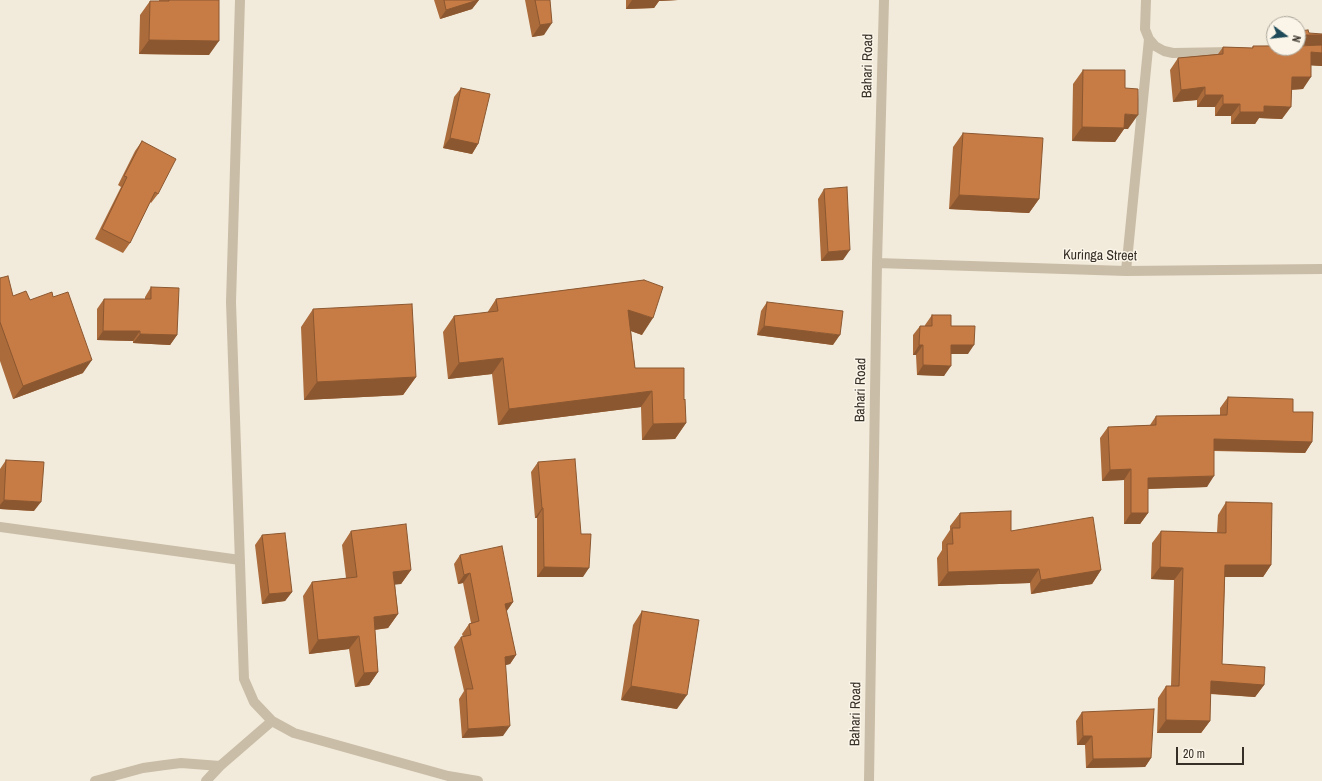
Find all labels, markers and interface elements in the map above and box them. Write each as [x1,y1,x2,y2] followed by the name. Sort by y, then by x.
[1266,16,1306,56] north arrow
[859,34,877,98] street label: Bahari Road
[1289,34,1304,44] text: N
[1063,247,1137,265] street label: Kuringa Street
[852,358,870,422] street label: Bahari Road
[847,682,865,746] street label: Bahari Road
[1178,739,1246,765] scale bar
[1183,746,1205,762] text: 20 m

